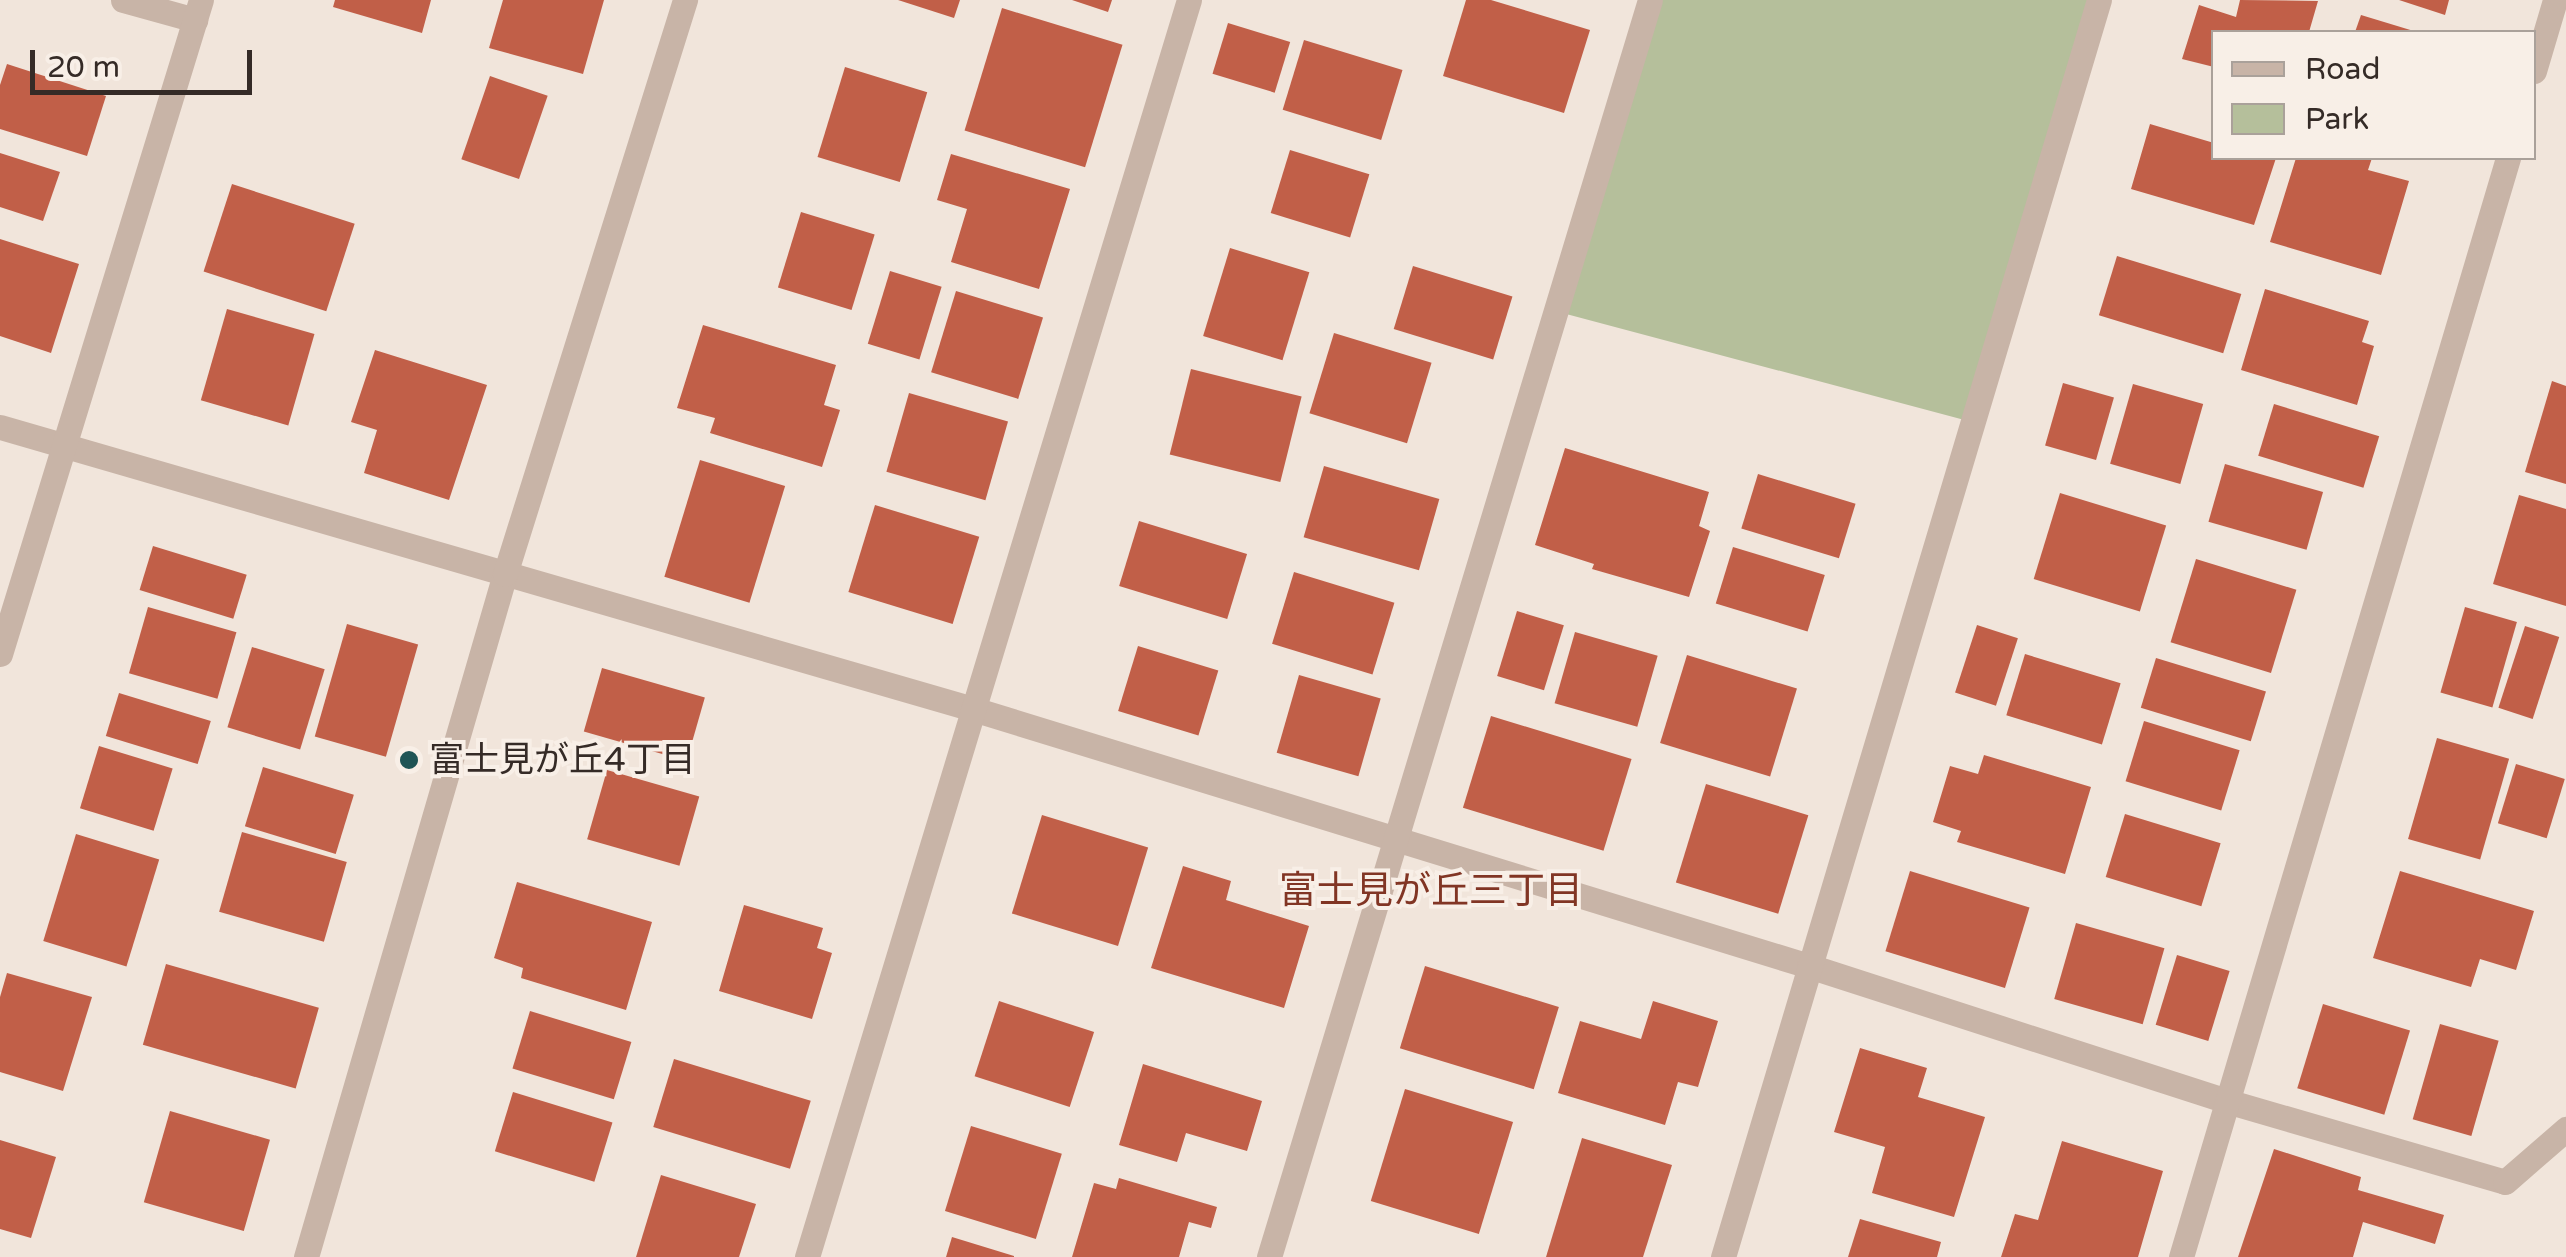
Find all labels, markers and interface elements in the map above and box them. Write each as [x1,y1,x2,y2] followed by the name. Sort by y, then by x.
[35,30,258,92] scale bar
[2211,30,2536,160] legend
[47,49,120,86] text: 20 m
[2305,51,2380,88] text: Road
[2305,101,2369,138] text: Park
[429,739,696,781] place label: 富士見が丘4丁目
[398,749,420,771] marker: 富士見が丘4丁目
[1279,869,1583,915] district label: 富士見が丘三丁目

